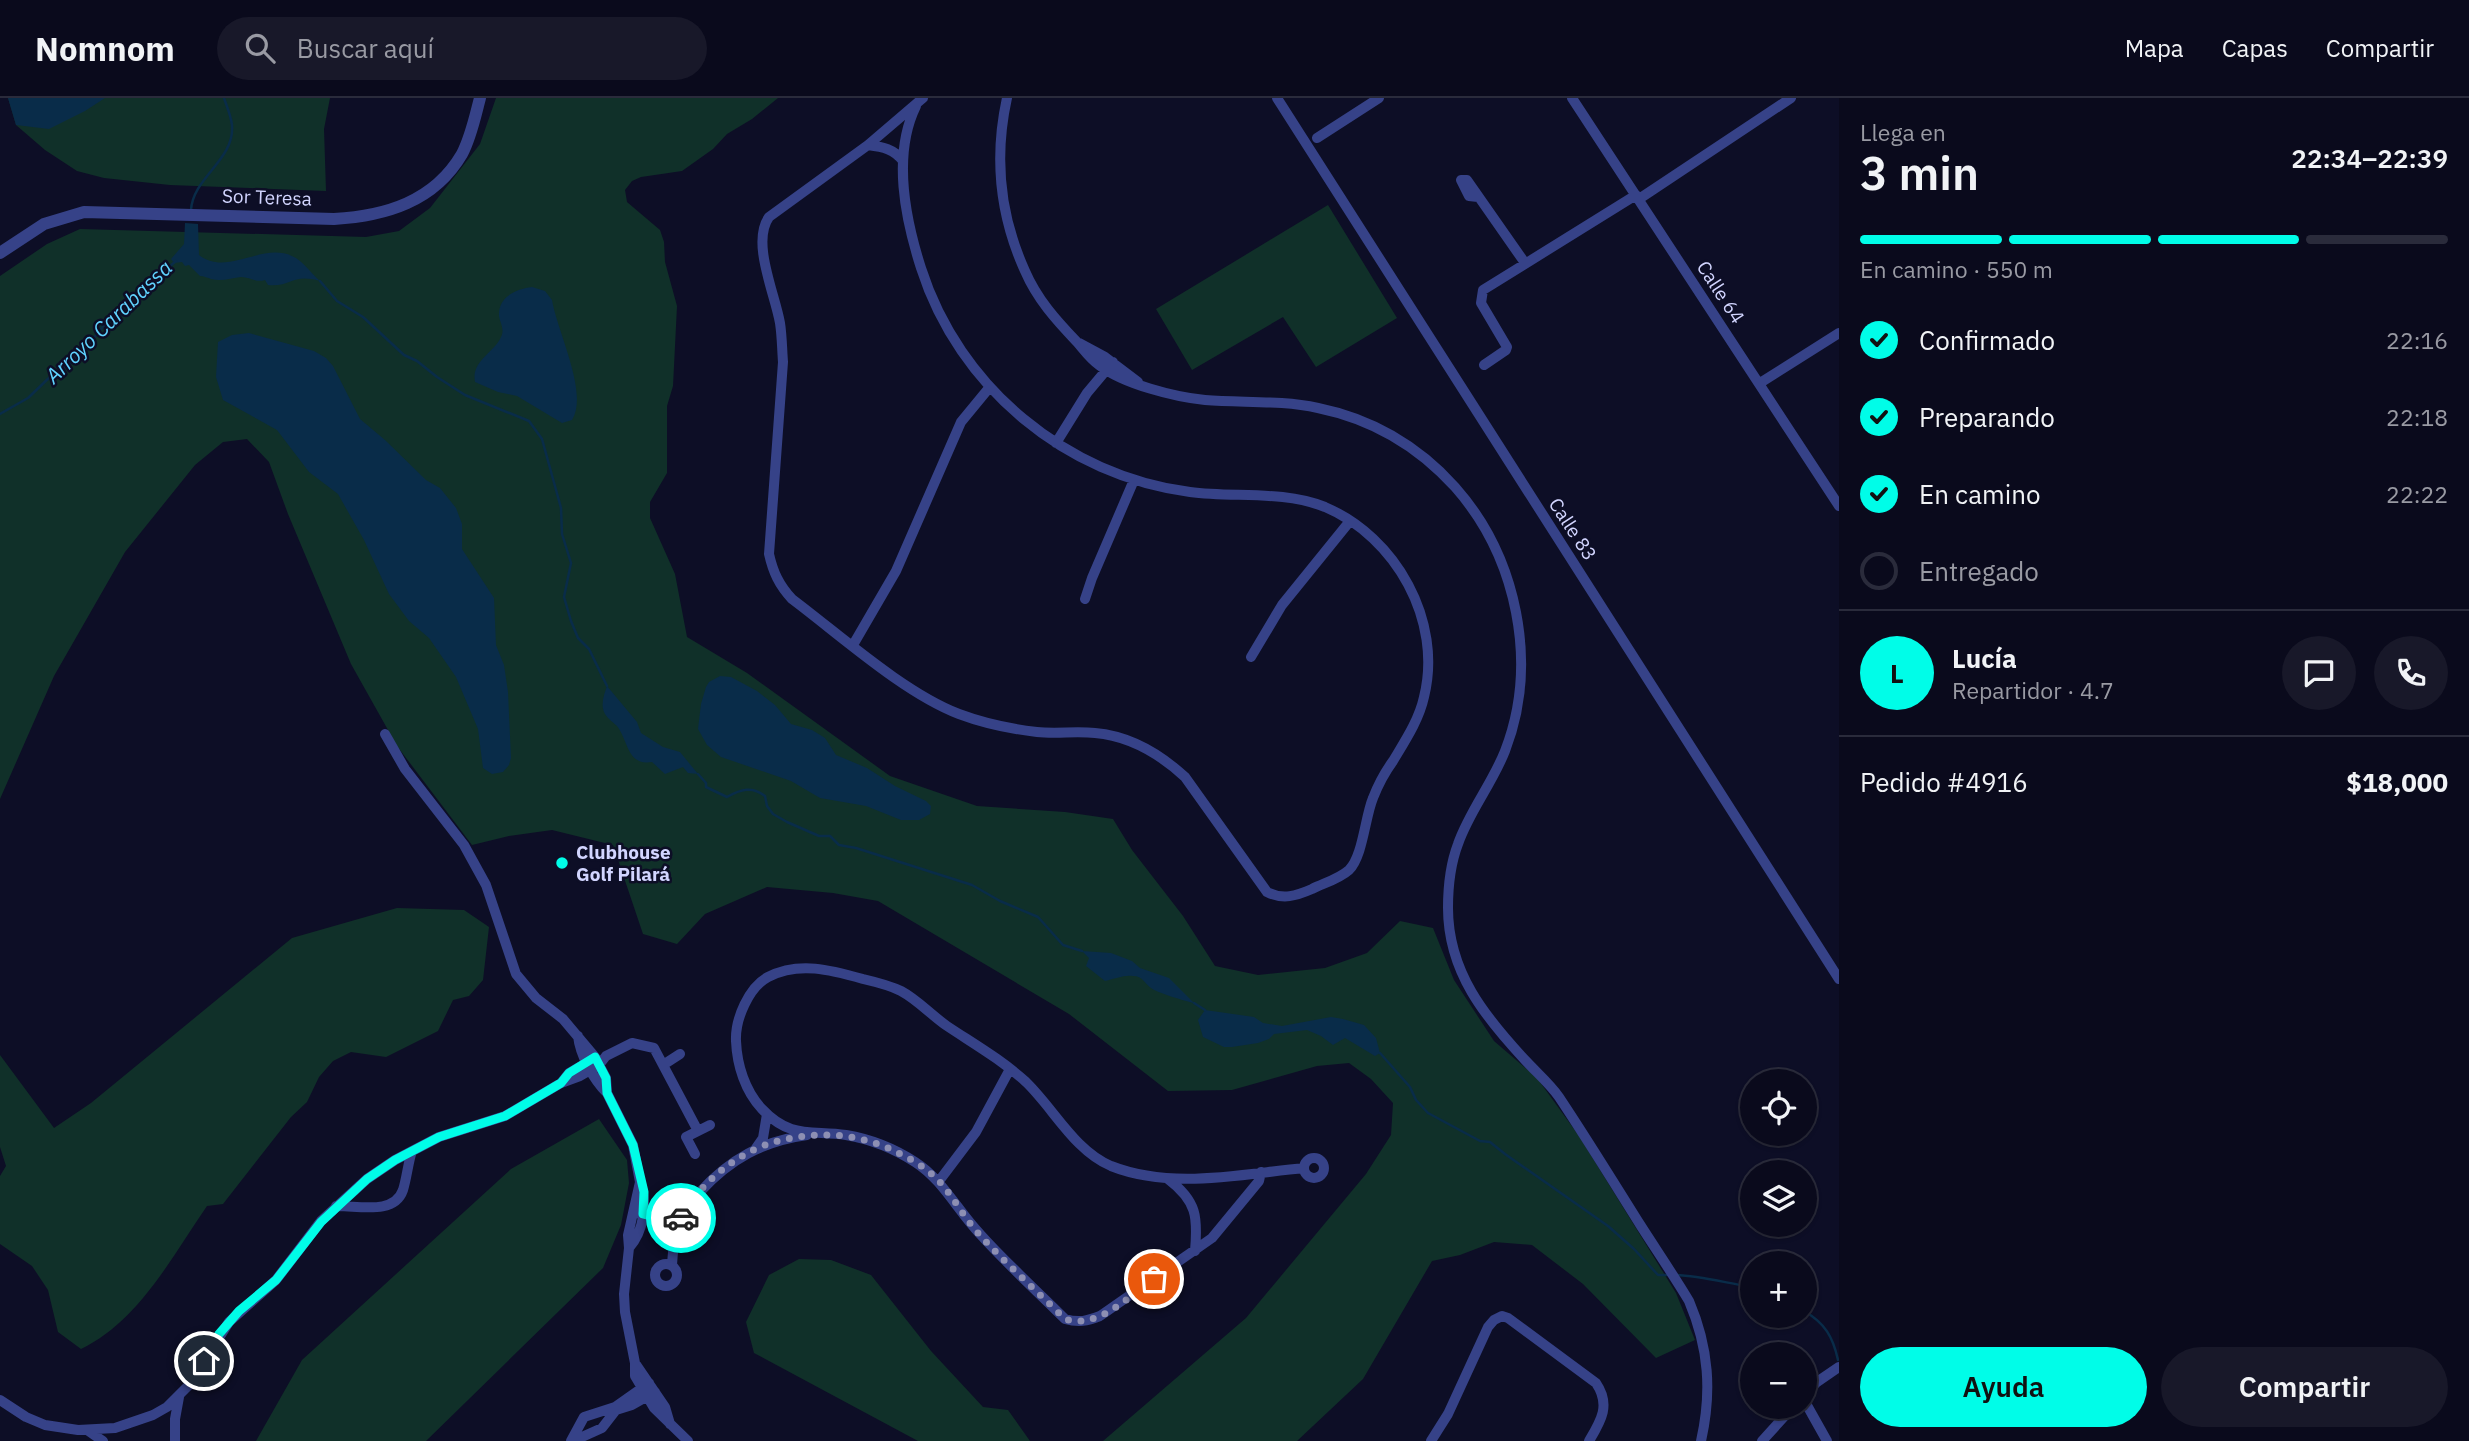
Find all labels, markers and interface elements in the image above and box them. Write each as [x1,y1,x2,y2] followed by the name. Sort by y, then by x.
[217,17,707,80] search box
[35,27,175,70] text: Nomnom
[241,29,279,67] icon: search
[297,31,434,65] text: Buscar aquí
[2125,32,2184,64] text: Mapa
[2222,32,2288,64] text: Capas
[2326,32,2434,64] text: Compartir
[1860,117,1946,147] text: Llega en
[2291,141,2448,175] text: 22:34–22:39
[1860,143,1979,203] text: 3 min
[222,183,312,211] street label: Sor Teresa
[38,253,178,390] water label: Arroyo Carabassa
[1860,254,2053,284] text: En camino · 550 m
[1692,256,1750,328] street label: Calle 64
[1860,321,1898,359] icon: check
[1919,323,2055,357] text: Confirmado
[2386,325,2448,355] text: 22:16
[1860,398,1898,436] icon: check
[1919,400,2055,434] text: Preparando
[2386,402,2448,432] text: 22:18
[1860,475,1898,513] icon: check
[1919,477,2041,511] text: En camino
[2386,479,2448,509] text: 22:22
[1544,493,1602,565] street label: Calle 83
[1919,554,2039,588] text: Entregado
[2282,636,2356,710] button: chat
[2374,636,2448,710] button: phone
[1952,641,2017,675] text: Lucía
[1890,656,1904,690] text: L
[1952,675,2114,705] text: Repartidor · 4.7
[1860,765,2028,799] text: Pedido #4916
[2346,765,2448,799] text: $18,000
[576,840,671,886] place label: Clubhouse Golf Pilará
[554,855,570,871] marker: Clubhouse Golf Pilará
[1740,1069,1817,1419] map controls
[1740,1069,1817,1146] button: locate
[1740,1160,1817,1237] button: layers
[646,1183,716,1253] courier
[662,1199,700,1237] icon: car
[1124,1249,1184,1309] pin
[1740,1251,1817,1328] button: +
[1135,1260,1173,1298] icon: bag
[174,1331,234,1391] pin
[185,1342,223,1380] icon: home
[1740,1342,1817,1419] button: −
[1860,1347,2147,1427] button: Ayuda
[2161,1347,2448,1427] button: Compartir

